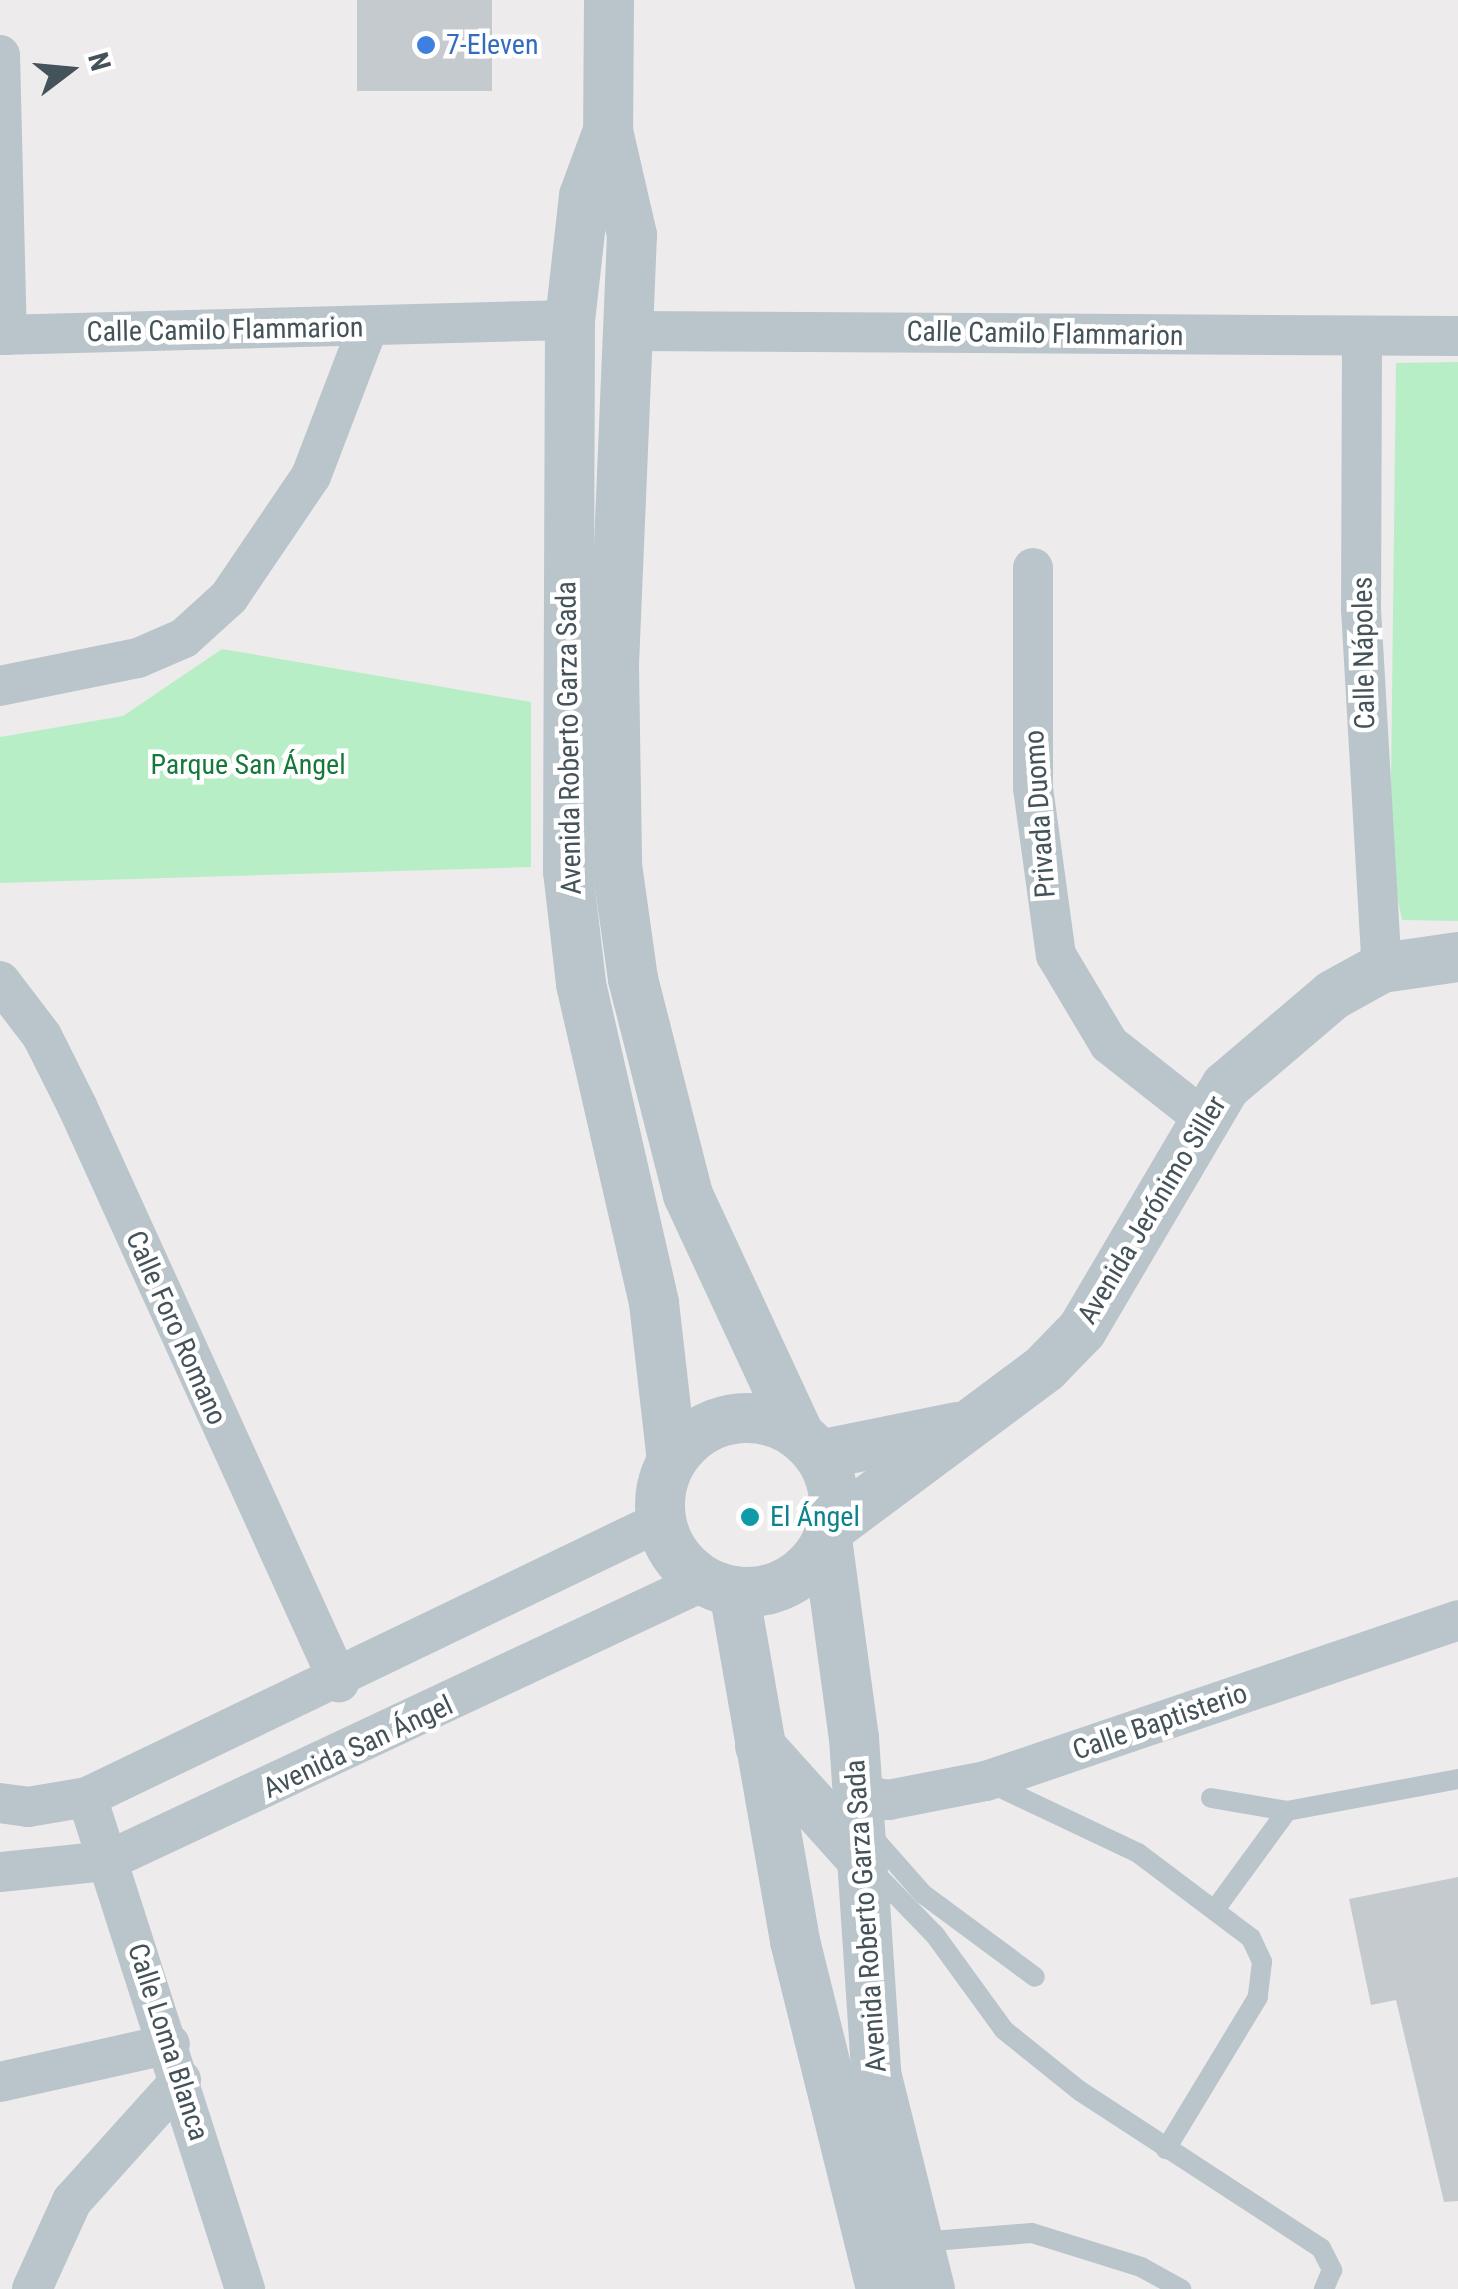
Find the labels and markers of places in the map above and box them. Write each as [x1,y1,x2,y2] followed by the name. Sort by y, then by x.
[446,28,539,62] place label: 7-Eleven
[415,34,437,56] marker: 7-Eleven
[770,1500,860,1534] place label: El Ángel
[739,1506,761,1528] marker: El Ángel

